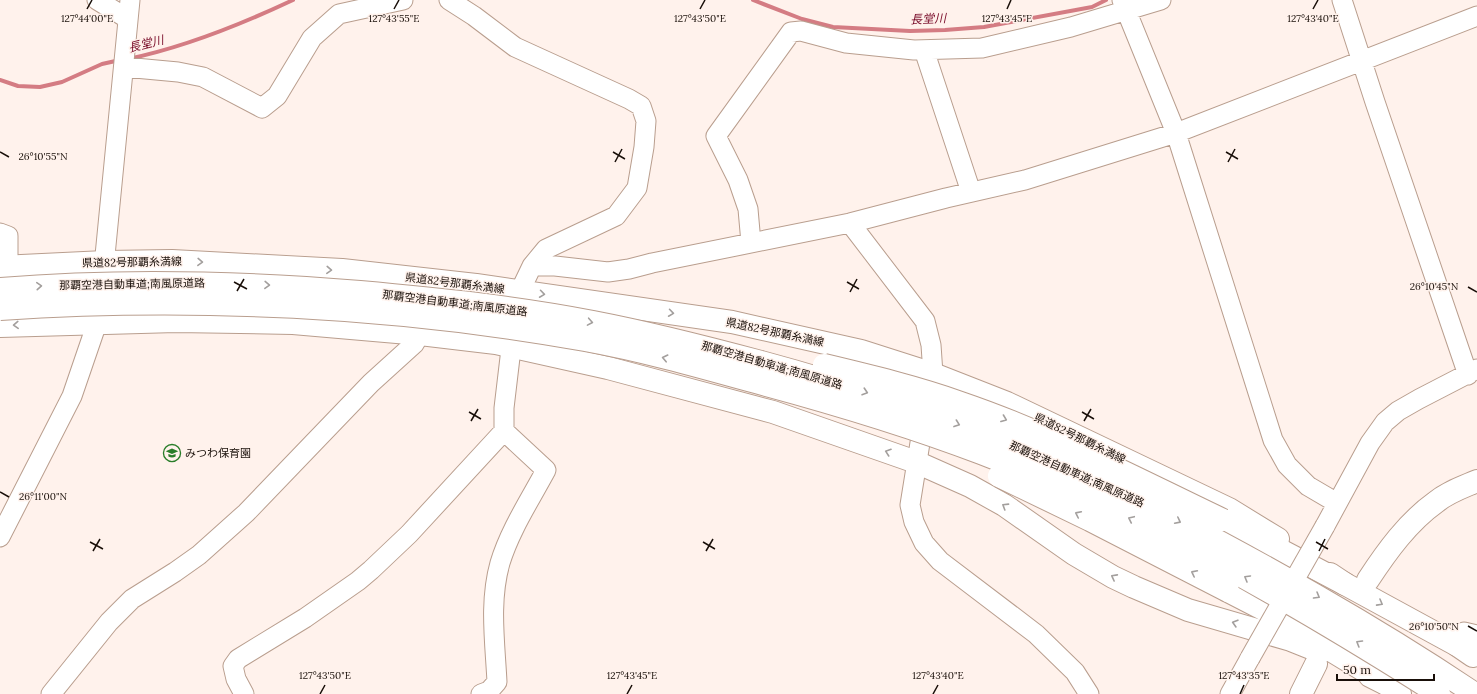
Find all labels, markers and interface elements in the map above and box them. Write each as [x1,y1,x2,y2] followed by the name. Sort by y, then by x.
[910,10,948,27] water label: 長堂川
[61,12,113,25] text: 127°44'00"E
[369,12,420,25] text: 127°43'55"E
[674,12,726,25] text: 127°43'50"E
[982,12,1032,25] text: 127°43'45"E
[1287,12,1339,25] text: 127°43'40"E
[127,31,167,55] water label: 長堂川
[18,150,68,163] text: 26°10'55"N
[82,254,182,270] street label: 県道82号那覇糸満線
[197,258,203,266] one-way arrow
[326,265,332,274] one-way arrow
[404,270,506,296] street label: 県道82号那覇糸満線
[59,276,205,292] street label: 那覇空港自動車道;南風原道路
[1410,280,1459,293] text: 26°10'45"N
[36,281,42,290] one-way arrow
[264,281,270,289] one-way arrow
[382,287,528,319] street label: 那覇空港自動車道;南風原道路
[539,289,545,298] one-way arrow
[667,308,674,317] one-way arrow
[725,315,825,349] street label: 県道82号那覇糸満線
[587,317,594,325] one-way arrow
[13,321,19,330] one-way arrow
[700,338,844,392] street label: 那覇空港自動車道;南風原道路
[662,355,668,363] one-way arrow
[862,388,869,396] one-way arrow
[1032,410,1128,466] street label: 県道82号那覇糸満線
[1000,415,1007,423] one-way arrow
[953,420,960,428] one-way arrow
[1008,438,1146,510] street label: 那覇空港自動車道;南風原道路
[162,443,182,463] school or university icon: みつわ保育園
[185,446,251,460] place label: みつわ保育園
[884,448,891,456] one-way arrow
[19,490,67,503] text: 26°11'00"N
[1003,504,1010,511] one-way arrow
[1074,511,1082,519] one-way arrow
[1127,516,1135,524] one-way arrow
[1174,516,1181,524] one-way arrow
[1190,570,1198,578] one-way arrow
[1111,575,1118,582] one-way arrow
[1244,575,1251,582] one-way arrow
[1313,592,1320,599] one-way arrow
[1376,598,1383,605] one-way arrow
[1232,619,1239,628] one-way arrow
[1409,620,1459,633] text: 26°10'50"N
[1356,641,1363,648] one-way arrow
[1337,656,1434,682] scale bar
[1343,662,1371,677] text: 50 m
[299,669,351,682] text: 127°43'50"E
[607,669,657,682] text: 127°43'45"E
[912,669,964,682] text: 127°43'40"E
[1218,669,1270,682] text: 127°43'35"E

